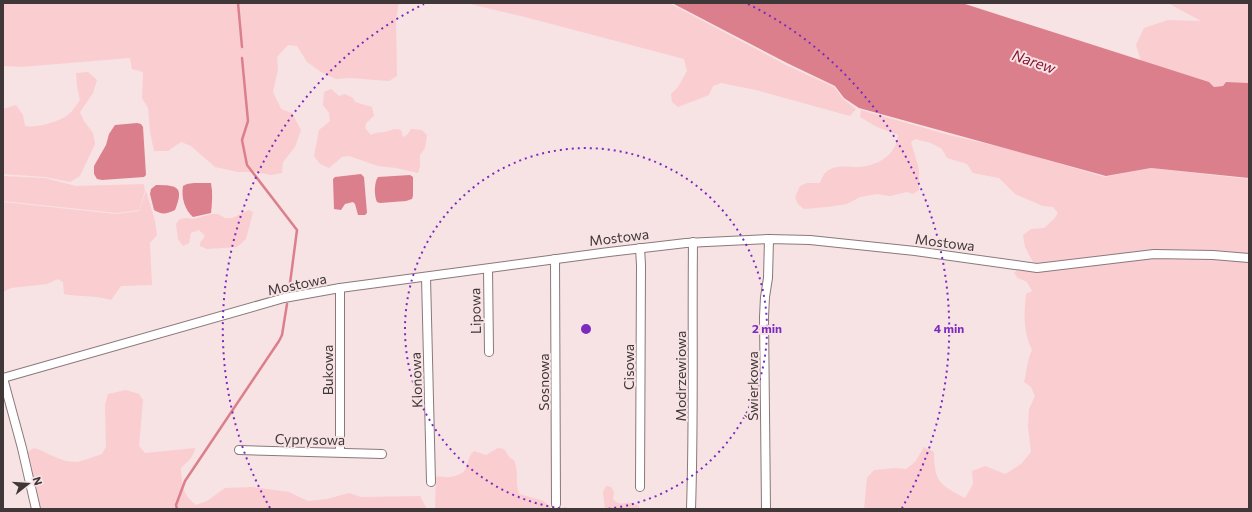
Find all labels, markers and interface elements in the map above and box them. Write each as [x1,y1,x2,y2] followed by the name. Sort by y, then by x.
[1010,45,1059,77] water label: Narew
[588,225,650,249] street label: Mostowa
[914,230,976,254] street label: Mostowa
[266,269,328,299] street label: Mostowa
[466,288,484,334] street label: Lipowa
[752,321,782,335] text: 2 min
[934,321,964,335] text: 4 min
[579,322,593,336] centre of rings
[672,331,689,421] street label: Modrzewiowa
[620,344,637,390] street label: Cisowa
[319,345,336,395] street label: Bukowa
[744,351,761,421] street label: Świerkowa
[407,352,425,408] street label: Klonowa
[535,353,552,411] street label: Sosnowa
[275,430,345,448] street label: Cyprysowa
[8,464,48,504] north arrow
[31,475,45,487] text: N

